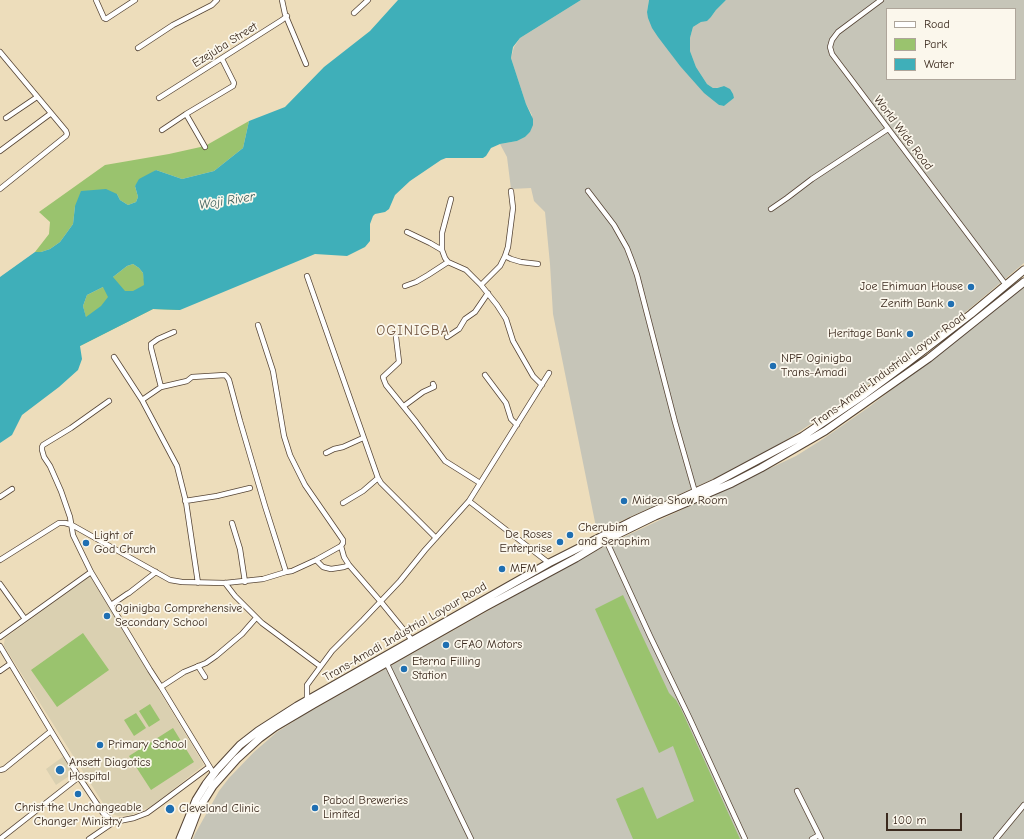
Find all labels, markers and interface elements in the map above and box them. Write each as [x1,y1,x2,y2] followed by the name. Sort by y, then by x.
[886,8,1016,80] legend
[924,17,950,31] text: Road
[190,19,260,71] street label: Ezejuba Street
[924,37,947,51] text: Park
[924,57,954,71] text: Water
[870,93,936,173] street label: World Wide Road
[198,189,256,213] water label: Woji River
[860,280,963,294] place label: Joe Ehimuan House
[966,282,976,292] marker: Joe Ehimuan House
[881,297,943,311] place label: Zenith Bank
[946,299,956,309] marker: Zenith Bank
[809,309,969,431] street label: Trans-Amadi Industrial Layour Road
[376,323,450,339] district label: OGINIGBA
[828,327,902,341] place label: Heritage Bank
[905,329,915,339] marker: Heritage Bank
[781,352,852,380] place label: NPF Oginigba Trans-Amadi
[768,361,778,371] marker: NPF Oginigba Trans-Amadi
[632,494,727,508] place label: Midea Show Room
[619,496,629,506] marker: Midea Show Room
[578,521,650,549] place label: Cherubim and Seraphim
[499,528,552,556] place label: De Roses Enterprise
[94,529,156,557] place label: Light of God Church
[565,530,575,540] marker: Cherubim and Seraphim
[555,537,565,547] marker: De Roses Enterprise
[81,538,91,548] marker: Light of God Church
[510,562,537,576] place label: MFM
[497,564,507,574] marker: MFM
[321,579,489,685] street label: Trans-Amadi Industrial Layour Road
[115,602,242,630] place label: Oginigba Comprehensive Secondary School
[102,611,112,621] marker: Oginigba Comprehensive Secondary School
[454,638,522,652] place label: CFAO Motors
[441,640,451,650] marker: CFAO Motors
[412,655,481,683] place label: Eterna Filling Station
[399,664,409,674] marker: Eterna Filling Station
[108,738,187,752] place label: Primary School
[95,740,105,750] marker: Primary School
[69,756,150,784] place label: Ansett Diagotics Hospital
[54,764,66,776] marker: Ansett Diagotics Hospital
[73,789,83,799] marker: Christ the Unchangeable Changer Ministry
[323,794,408,822] place label: Pabod Breweries Limited
[14,801,142,829] place label: Christ the Unchangeable Changer Ministry
[179,802,259,816] place label: Cleveland Clinic
[164,803,176,815] marker: Cleveland Clinic
[310,803,320,813] marker: Pabod Breweries Limited
[888,805,964,831] scale bar
[893,813,926,827] text: 100 m

